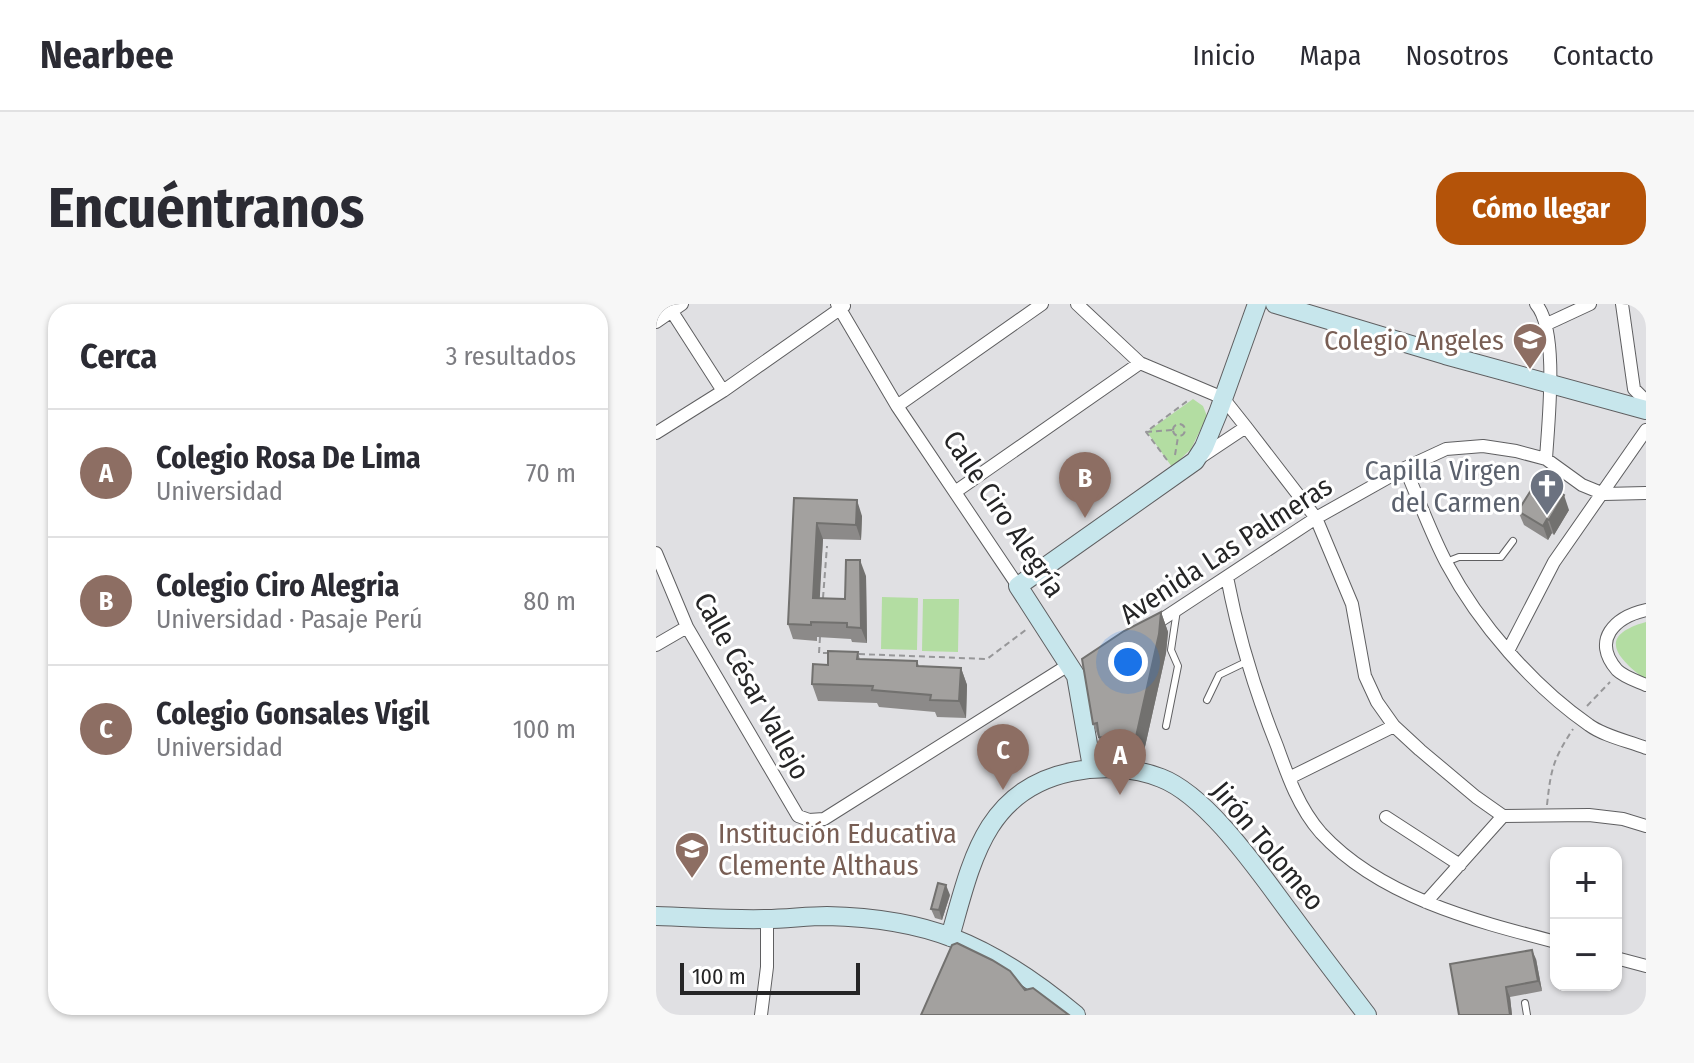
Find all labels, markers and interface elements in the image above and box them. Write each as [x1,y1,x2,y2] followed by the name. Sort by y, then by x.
[40,32,174,78] text: Nearbee
[1193,39,1255,72] text: Inicio
[1299,39,1361,72] text: Mapa
[1405,39,1509,72] text: Nosotros
[1553,39,1654,72] text: Contacto
[1436,172,1646,245] button: Cómo llegar
[48,175,364,242] text: Encuéntranos
[1511,321,1549,371] school or university icon: Colegio Angeles
[1324,324,1504,357] place label: Colegio Angeles
[80,336,157,377] text: Cerca
[446,341,576,372] text: 3 resultados
[936,425,1072,603] street label: Calle Ciro Alegría
[156,440,421,476] text: Colegio Rosa De Lima
[1059,452,1111,518] pin: B
[1364,454,1521,519] place label: Capilla Virgen del Carmen
[99,458,113,489] text: A
[526,458,576,489] text: 70 m
[1528,467,1566,517] church icon: Capilla Virgen del Carmen
[1114,469,1338,631] street label: Avenida Las Palmeras
[156,476,283,507] text: Universidad
[156,568,399,604] text: Colegio Ciro Alegria
[99,586,113,617] text: B
[523,586,576,617] text: 80 m
[687,587,817,785] street label: Calle César Vallejo
[156,604,423,635] text: Universidad · Pasaje Perú
[1108,642,1148,682] your location
[156,696,429,732] text: Colegio Gonsales Vigil
[99,714,113,745] text: C
[513,714,576,745] text: 100 m
[977,724,1029,790] pin: C
[1094,729,1146,795] pin: A
[156,732,283,763] text: Universidad
[1205,775,1331,917] street label: Jirón Tolomeo
[718,817,957,882] place label: Institución Educativa Clemente Althaus
[673,830,711,880] school or university icon: Institución Educativa Clemente Althaus
[1550,847,1622,991] map controls
[1550,847,1622,919] button: +
[1550,919,1622,991] button: −
[680,959,860,995] scale bar
[692,963,746,990] text: 100 m

